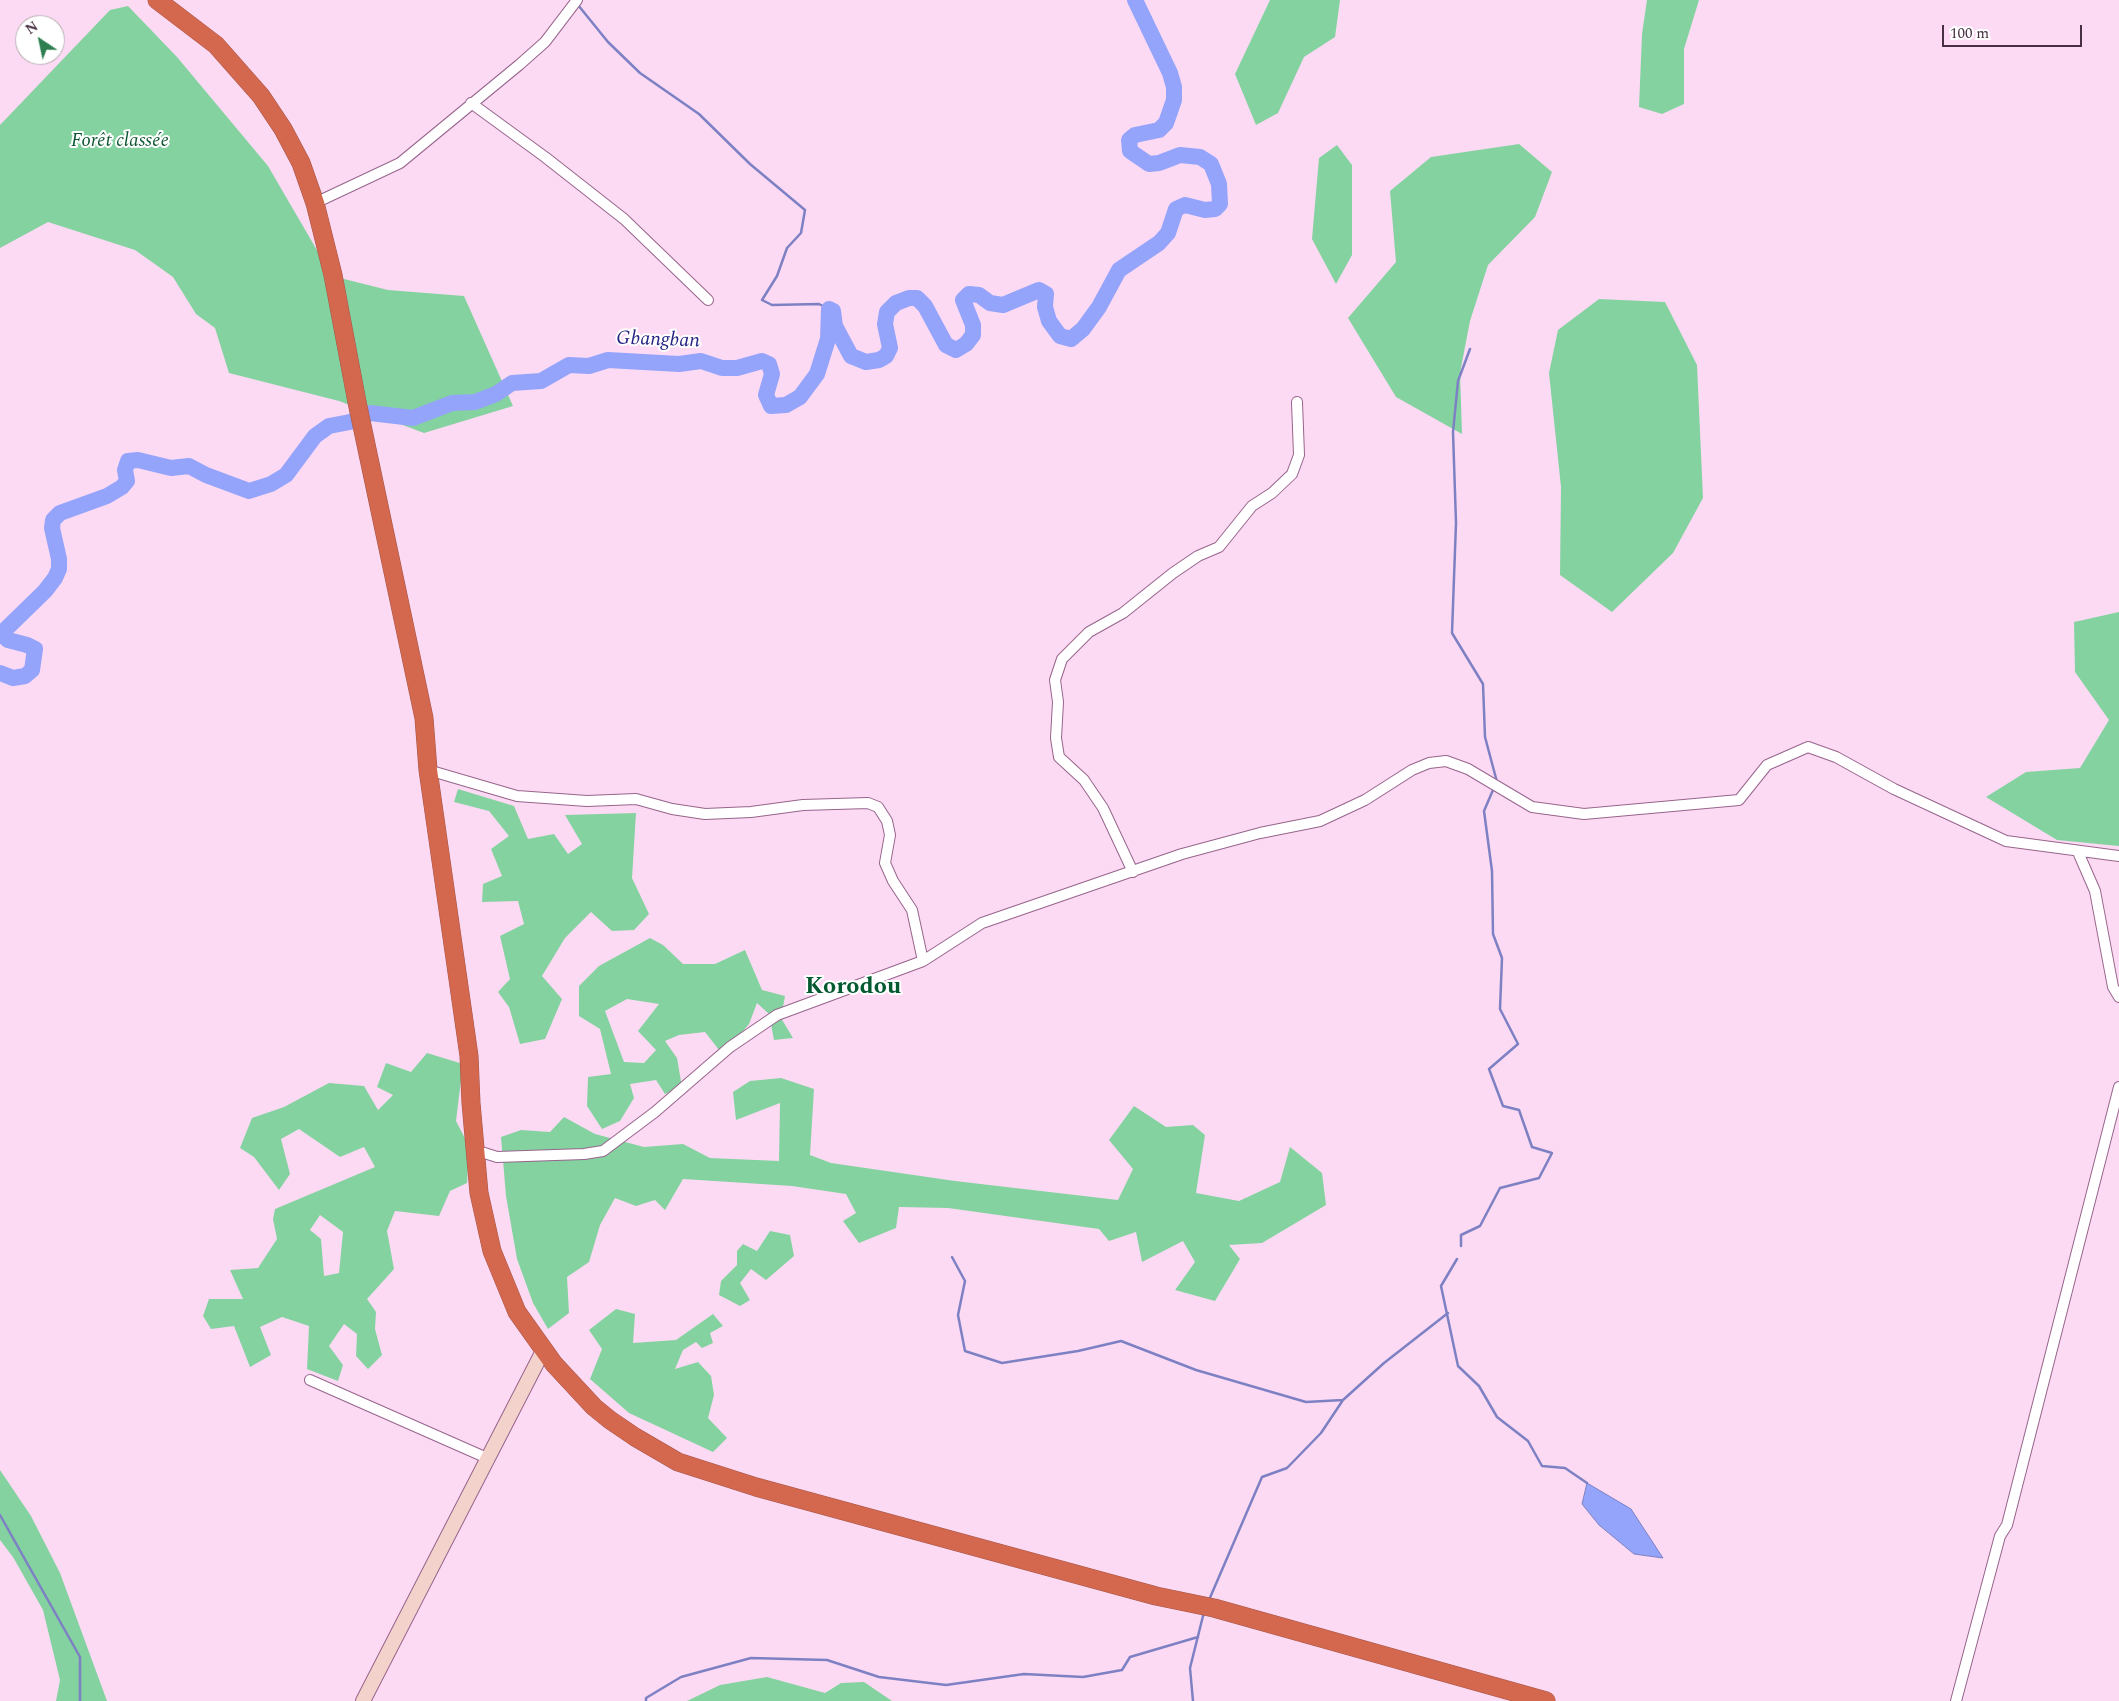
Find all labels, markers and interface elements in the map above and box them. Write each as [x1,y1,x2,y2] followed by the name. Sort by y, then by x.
[15,15,65,65] north arrow
[1944,15,2084,47] scale bar
[21,16,43,40] text: N
[1950,22,1989,45] text: 100 m
[71,131,169,153] park label: Forêt classée
[616,328,700,354] water label: Gbangban
[805,974,901,1002] district label: Korodou

